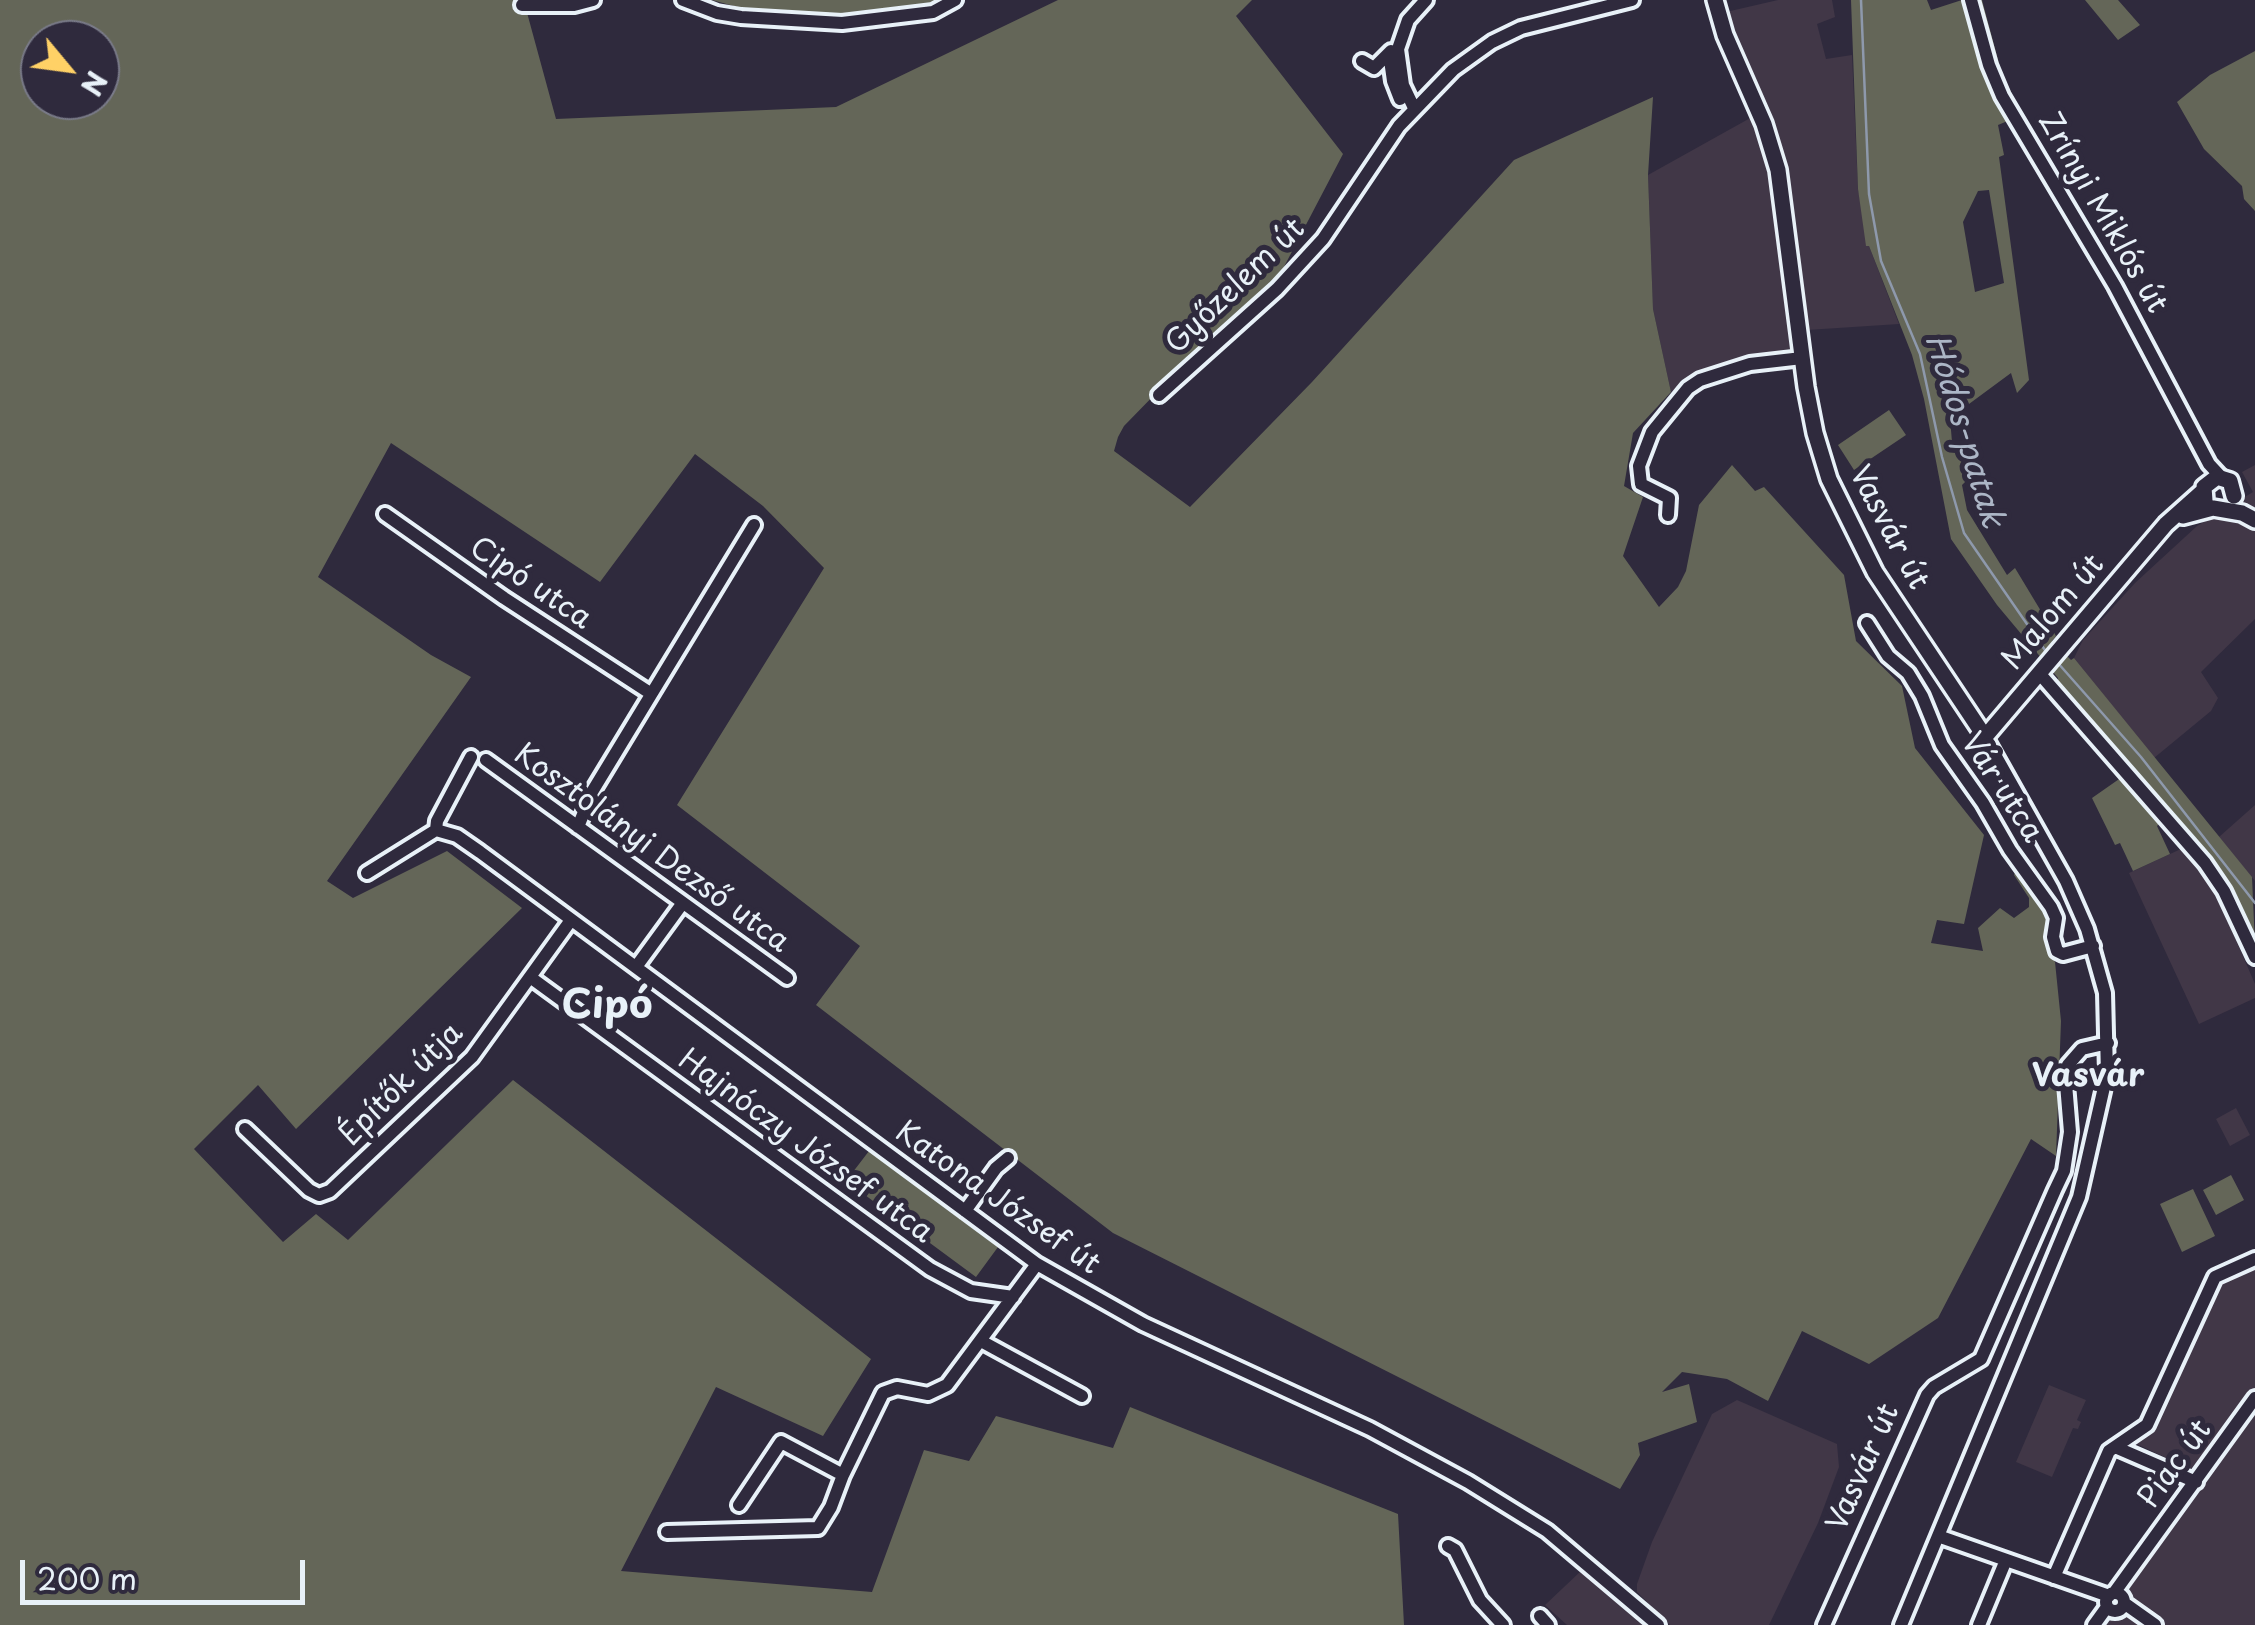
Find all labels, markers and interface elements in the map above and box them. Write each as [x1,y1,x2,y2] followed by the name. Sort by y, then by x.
[20,20,120,120] north arrow
[71,64,119,104] text: N
[2030,106,2174,320] street label: Zrínyi Miklós út
[1159,212,1313,362] street label: Győzelem út
[1915,329,2011,533] water label: Hódos-patak
[1840,460,1936,596] street label: Vasvár út
[462,530,598,638] street label: Cipó utca
[1995,548,2113,678] street label: Malom út
[1952,727,2050,849] street label: Vár utca
[506,737,796,961] street label: Kosztolányi Dezső utca
[561,983,653,1031] district label: Cipó
[333,1016,471,1154] street label: Építők útja
[671,1042,939,1252] street label: Hajnóczy József utca
[2032,1058,2144,1096] district label: Vasvár
[888,1115,1106,1283] street label: Katona József út
[1820,1399,1908,1537] street label: Vasvár út
[2132,1414,2220,1516] street label: Piac út
[25,1540,310,1602] scale bar
[37,1555,137,1600] text: 200 m

